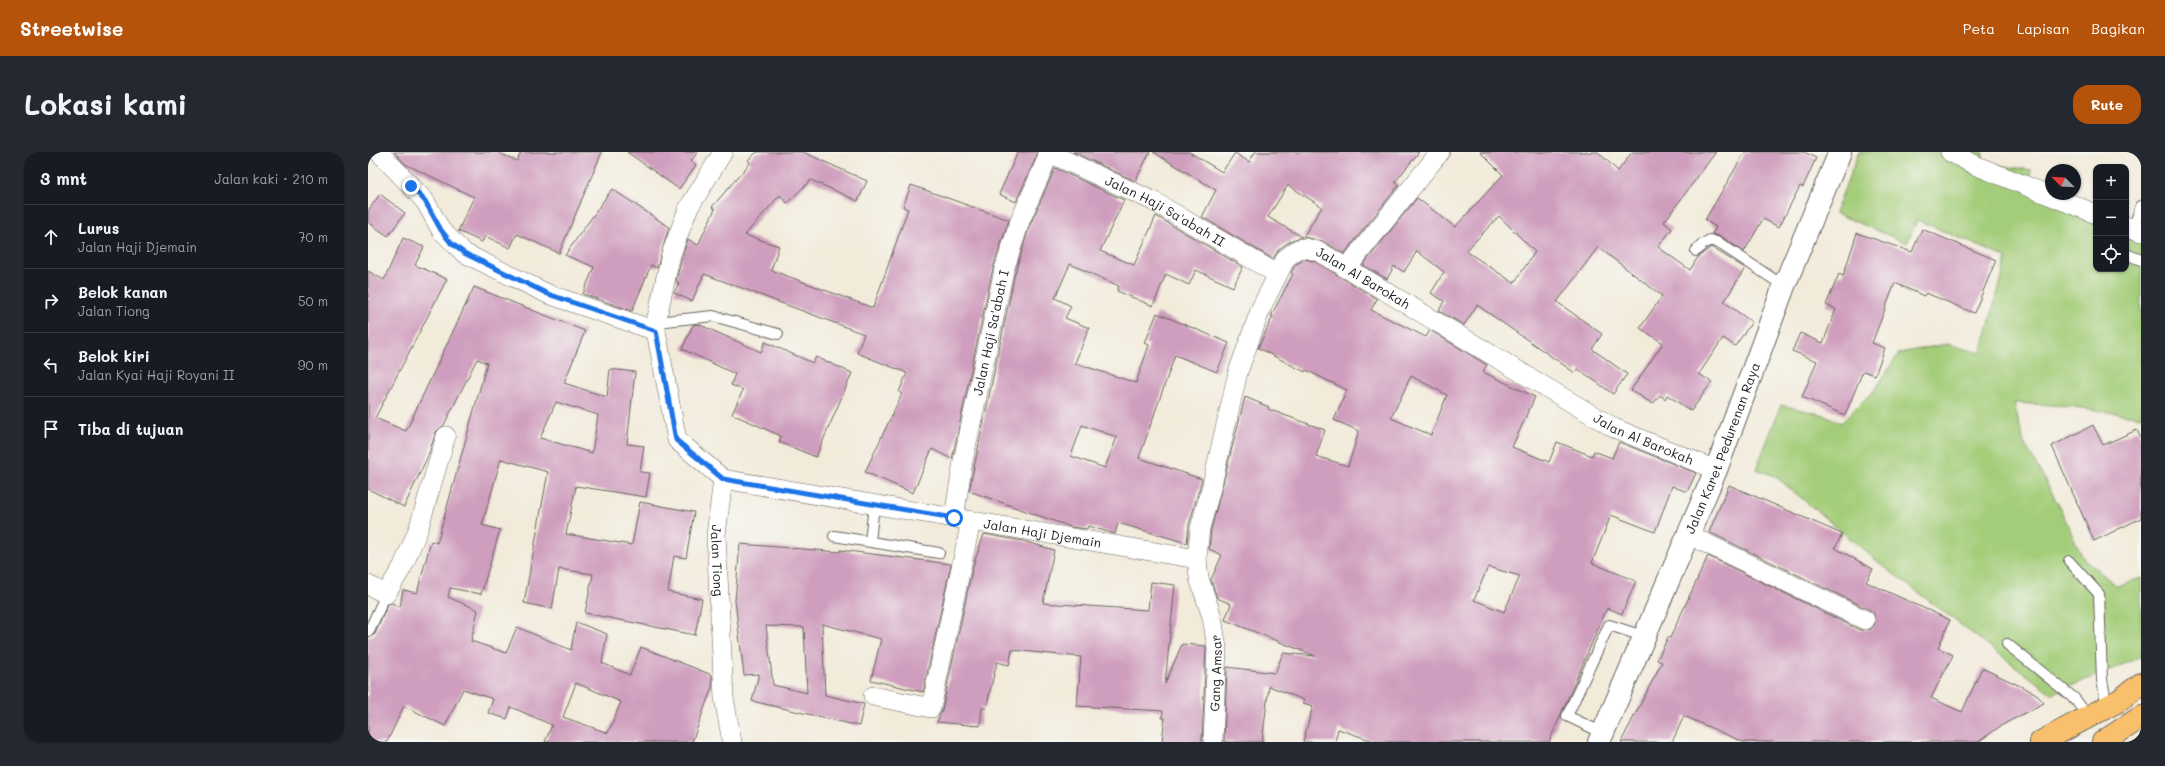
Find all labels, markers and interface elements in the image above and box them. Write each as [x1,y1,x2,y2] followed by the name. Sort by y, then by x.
[20,16,123,41] text: Streetwise
[1963,19,1995,38] text: Peta
[2017,19,2069,38] text: Lapisan
[2091,19,2145,38] text: Bagikan
[2073,85,2141,124] button: Rute
[24,86,187,122] text: Lokasi kami
[2045,164,2081,200] north arrow
[2093,164,2129,272] map controls
[2093,164,2129,200] button: +
[40,167,87,189] text: 3 mnt
[215,170,328,187] text: Jalan kaki · 210 m
[1103,171,1229,250] street label: Jalan Haji Sa'abah II
[402,177,420,195] route end
[2093,200,2129,236] button: −
[78,218,119,238] text: Lurus
[40,226,62,248] icon: ahead
[298,228,328,245] text: 70 m
[2093,236,2129,272] button: locate
[78,238,197,255] text: Jalan Haji Djemain
[1314,242,1414,312] street label: Jalan Al Barokah
[968,268,1012,397] street label: Jalan Haji Sa'abah I
[78,282,167,302] text: Belok kanan
[40,290,62,312] icon: right
[298,292,328,309] text: 50 m
[78,302,150,319] text: Jalan Tiong
[78,346,150,366] text: Belok kiri
[40,354,62,376] icon: left
[298,356,328,373] text: 90 m
[1681,360,1763,536] street label: Jalan Karet Pedurenan Raya
[78,366,234,383] text: Jalan Kyai Haji Royani II
[1591,409,1696,468] street label: Jalan Al Barokah
[40,418,62,440] icon: arrive
[78,419,183,439] text: Tiba di tujuan
[945,509,963,527] route start
[983,514,1103,551] street label: Jalan Haji Djemain
[708,524,728,597] street label: Jalan Tiong
[1205,633,1225,712] street label: Gang Amsar

